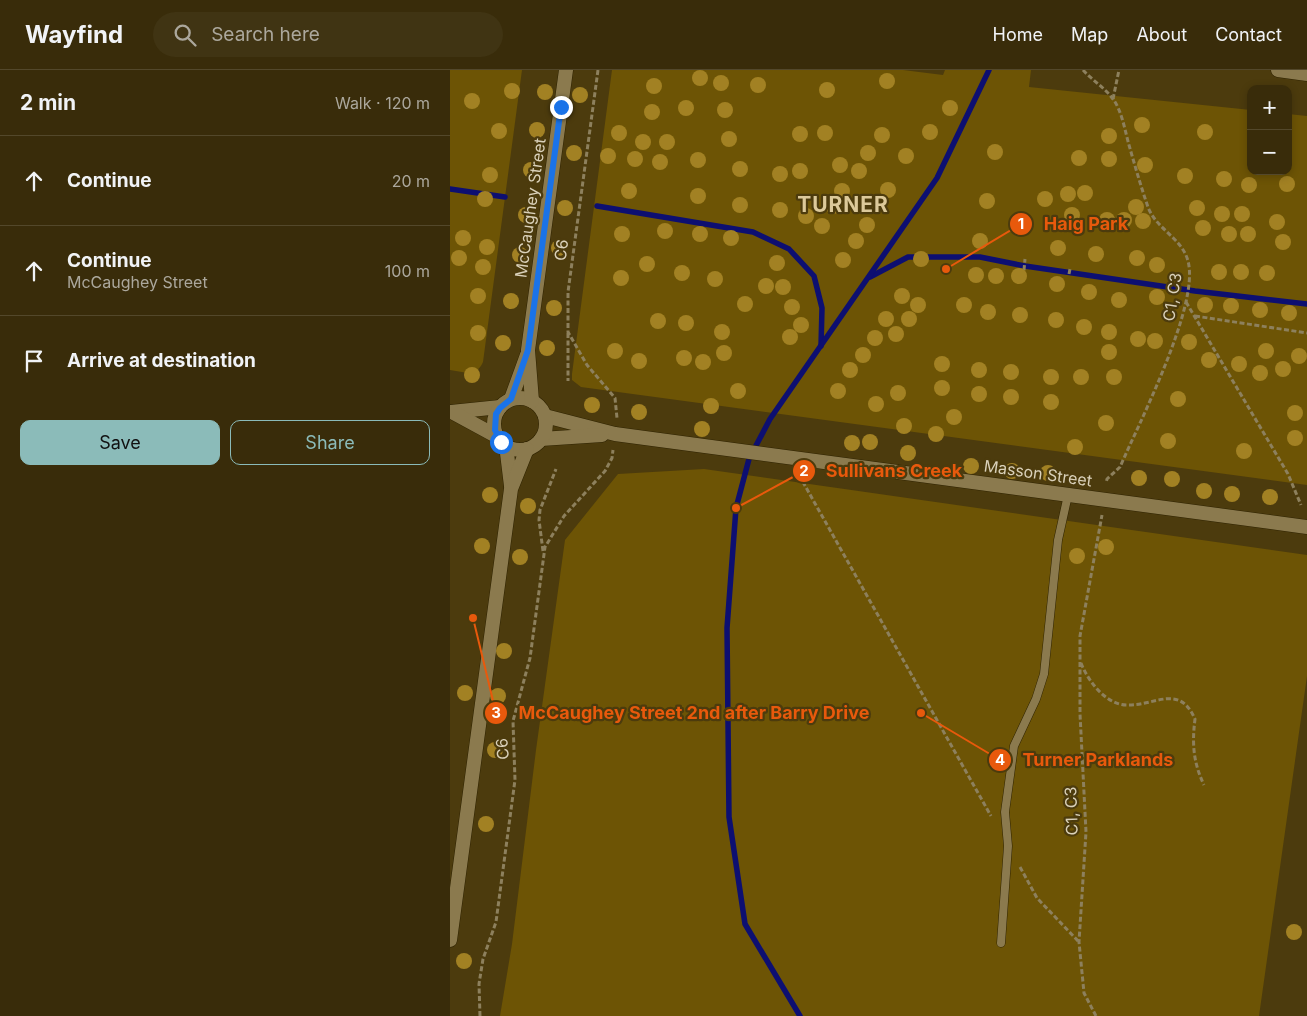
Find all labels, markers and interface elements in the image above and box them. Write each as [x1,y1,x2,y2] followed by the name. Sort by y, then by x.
[153,12,503,57] search box
[25,20,123,49] text: Wayfind
[171,21,199,49] icon: search
[211,23,320,46] text: Search here
[993,24,1043,45] text: Home
[1071,24,1108,45] text: Map
[1136,24,1187,45] text: About
[1215,24,1282,45] text: Contact
[1247,85,1292,175] map controls
[1247,85,1292,130] button: +
[20,90,76,115] text: 2 min
[335,93,430,113] text: Walk · 120 m
[550,96,573,119] route end
[1247,130,1292,175] button: −
[510,137,550,279] street label: McCaughey Street
[20,167,48,195] icon: ahead
[67,169,152,192] text: Continue
[392,171,430,191] text: 20 m
[797,192,889,217] district label: TURNER
[1009,207,1138,240] callout: Haig Park
[1044,213,1129,234] text: Haig Park
[1018,214,1024,233] text: 1
[550,238,572,262] street label: C6
[67,249,152,272] text: Continue
[20,257,48,285] icon: ahead
[385,261,430,281] text: 100 m
[1158,271,1186,323] street label: C1, C3
[67,272,208,292] text: McCaughey Street
[20,347,48,375] icon: arrive
[67,349,256,372] text: Arrive at destination
[20,420,220,465] button: Save
[230,420,430,465] button: Share
[490,431,513,454] route start
[791,455,973,488] callout: Sullivans Creek
[983,456,1093,490] street label: Masson Street
[826,460,963,481] text: Sullivans Creek
[799,461,809,480] text: 2
[483,697,879,730] callout: McCaughey Street 2nd after Barry Drive
[519,702,870,723] text: McCaughey Street 2nd after Barry Drive
[491,703,501,722] text: 3
[491,737,513,761] street label: C6
[988,744,1184,777] callout: Turner Parklands
[1023,749,1173,770] text: Turner Parklands
[995,750,1005,769] text: 4
[1060,786,1082,836] street label: C1, C3

